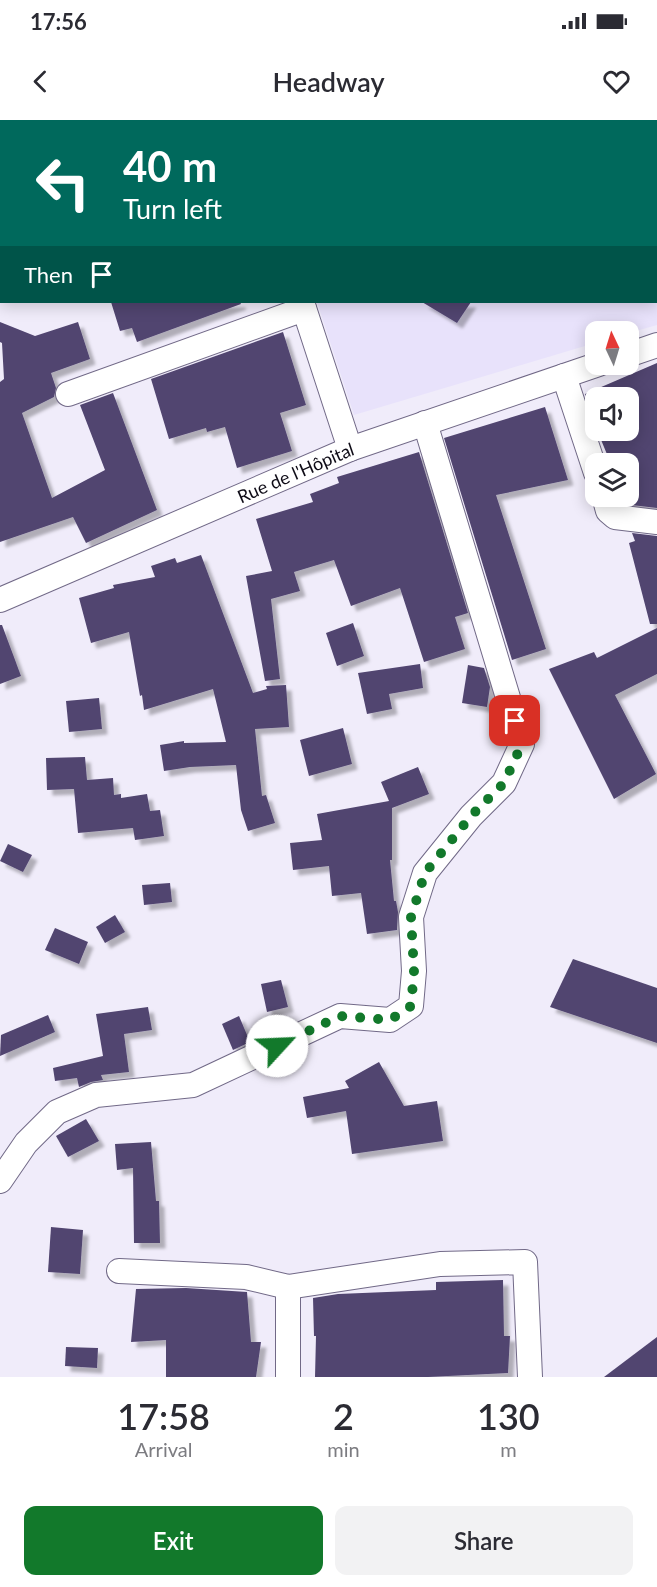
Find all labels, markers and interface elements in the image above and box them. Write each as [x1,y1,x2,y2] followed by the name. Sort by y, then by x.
[30,8,87,35] text: 17:56
[24,65,57,98] icon: back
[272,65,385,98] text: Headway
[600,65,633,98] icon: heart
[123,141,217,191] text: 40 m
[24,144,102,222] icon: left
[123,192,222,225] text: Turn left
[85,258,118,291] icon: arrive
[24,261,73,288] text: Then
[585,321,639,375] north arrow
[585,321,639,507] map controls
[585,387,639,441] button: sound
[234,438,357,507] street label: Rue de l'Hôpital
[585,453,639,507] button: layers
[489,695,540,746] pin
[498,704,531,737] icon: arrive
[245,1014,309,1078] position arrow
[117,1394,210,1438] text: 17:58
[333,1394,354,1438] text: 2
[477,1394,540,1438] text: 130
[135,1437,192,1461] text: Arrival
[327,1437,360,1461] text: min
[500,1437,517,1461] text: m
[24,1506,323,1575] button: Exit
[335,1506,633,1575] button: Share

